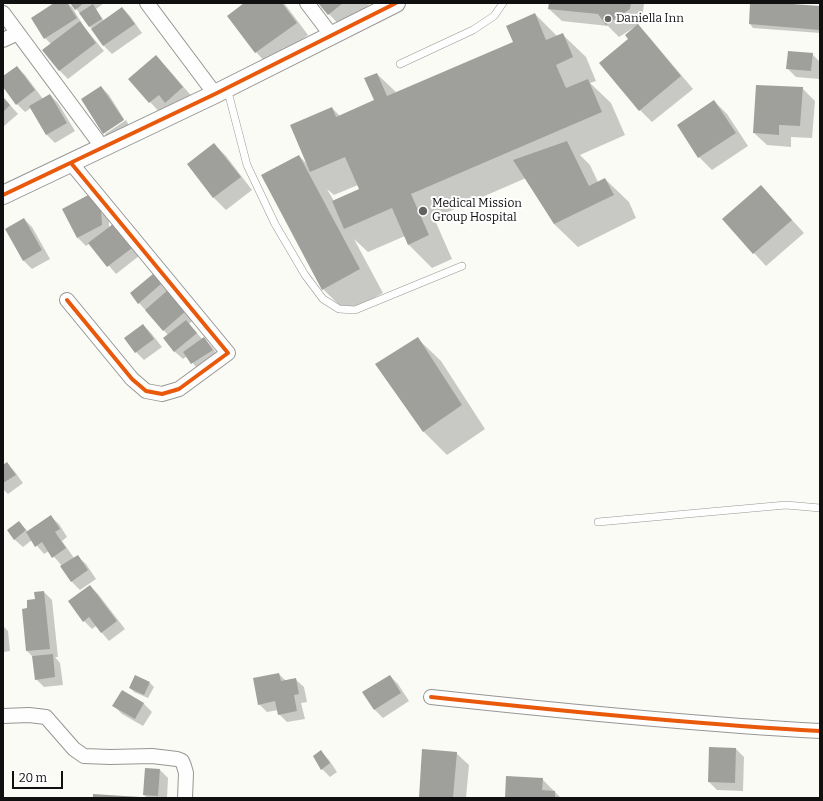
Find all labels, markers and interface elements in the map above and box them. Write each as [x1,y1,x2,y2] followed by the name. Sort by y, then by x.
[616,12,684,26] place label: Daniella Inn
[603,14,613,24] marker: Daniella Inn
[432,197,522,225] place label: Medical Mission Group Hospital
[417,205,429,217] marker: Medical Mission Group Hospital
[14,763,65,789] scale bar
[19,771,47,785] text: 20 m

